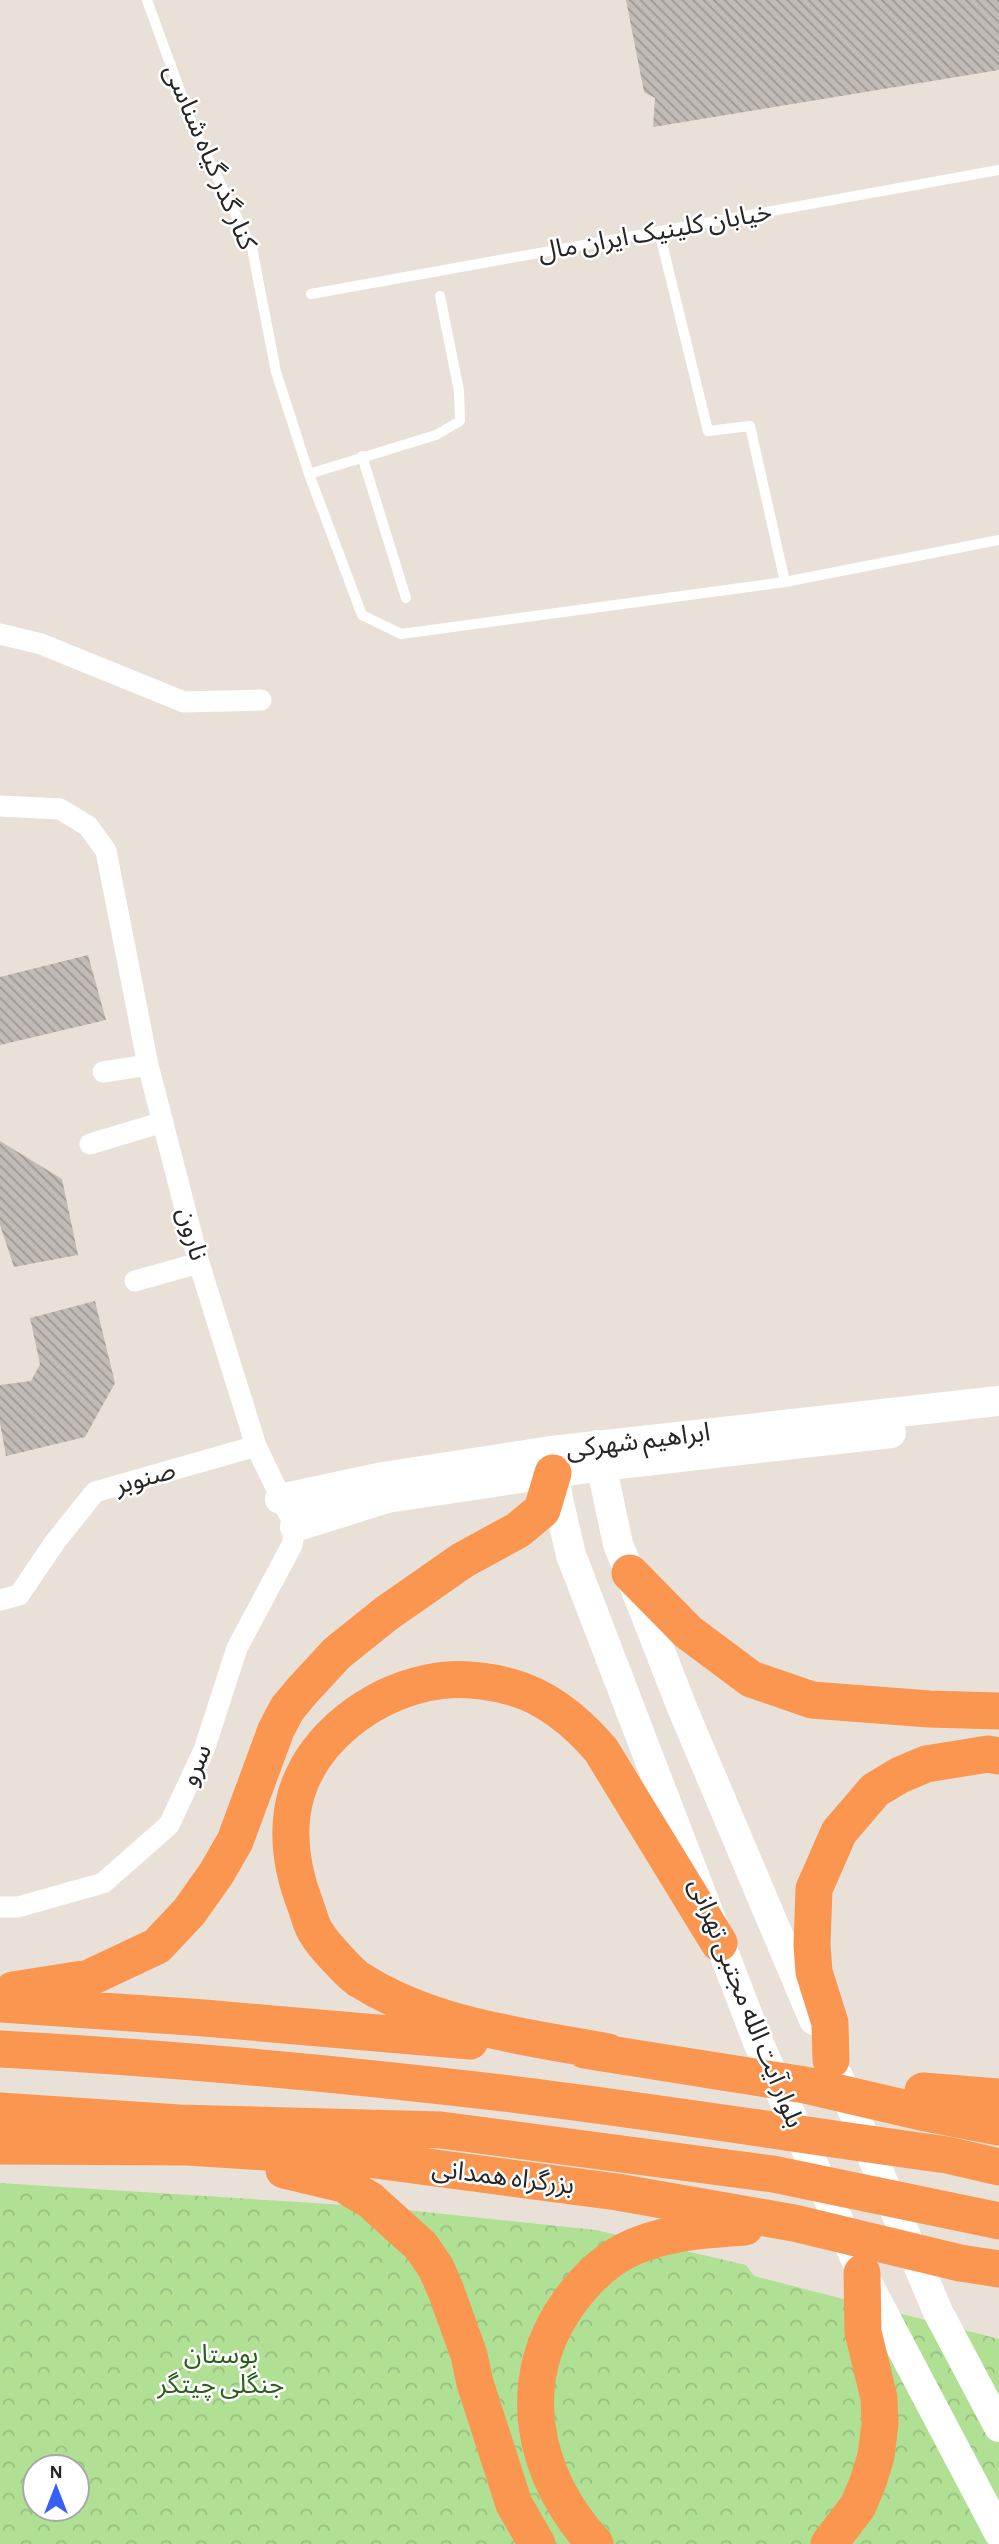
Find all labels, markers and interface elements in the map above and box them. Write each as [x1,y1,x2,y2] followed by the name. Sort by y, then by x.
[158,60,262,254] street label: کنار گذر گیاه شناسی
[536,199,774,266] street label: خیابان کلینیک ایران مال
[172,1205,211,1263] street label: نارون
[564,1419,712,1469] street label: ابراهیم شهرکی
[111,1457,179,1500] street label: صنوبر
[176,1740,217,1790] street label: سرو
[683,1874,809,2132] street label: بلوار آیت الله مجتبی تهرانی
[430,2154,576,2200] street label: بزرگراه همدانی
[157,2342,284,2401] park label: بوستان جنگلی چیتگر
[21,2453,91,2523] north arrow
[49,2463,63,2482] text: N

